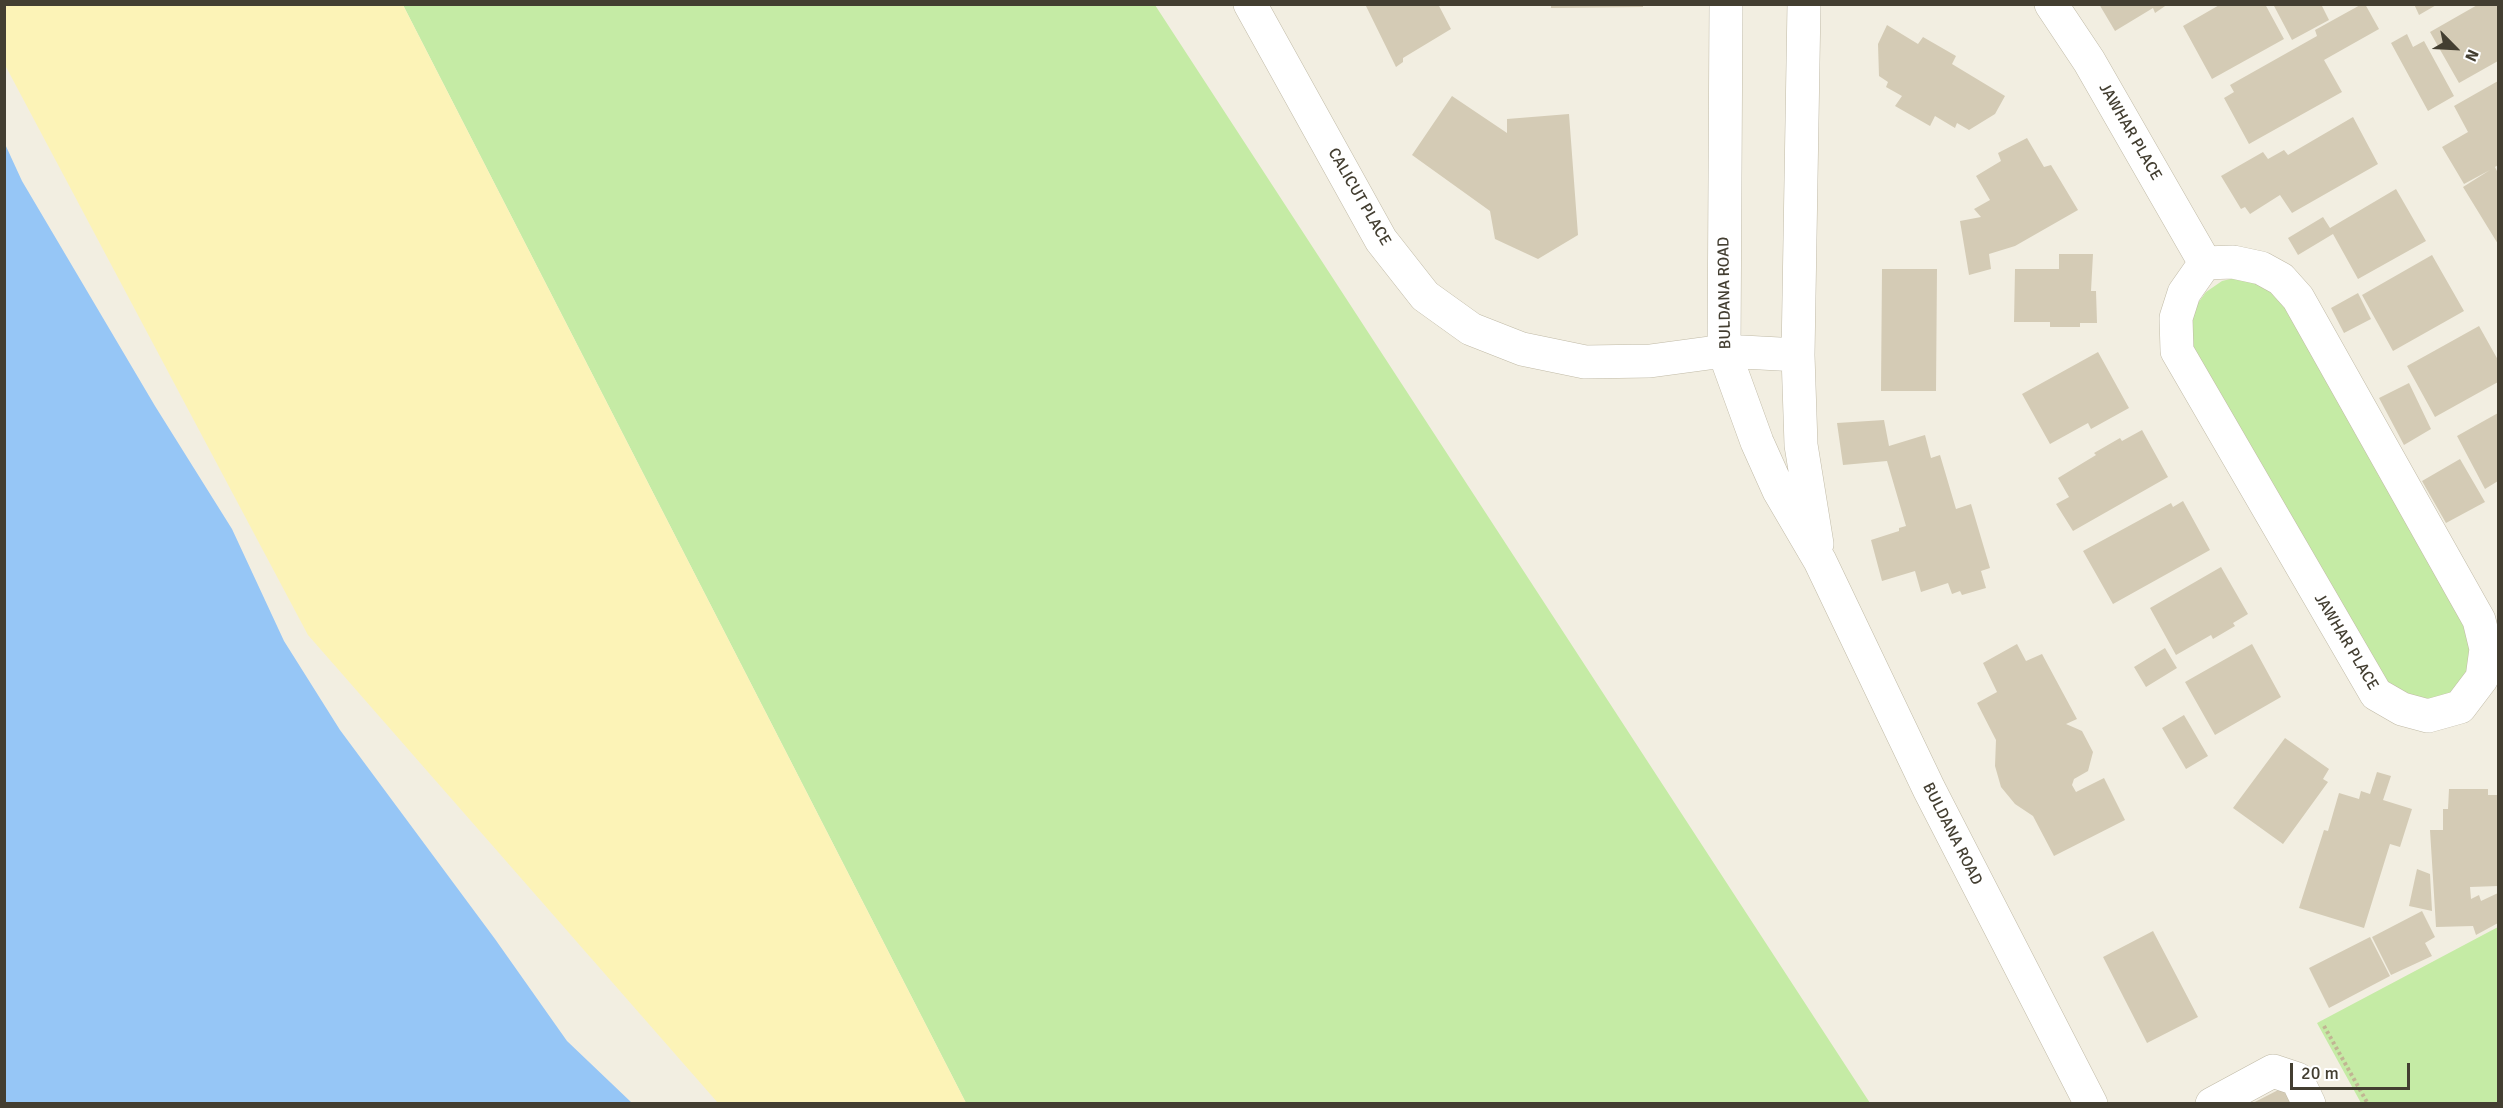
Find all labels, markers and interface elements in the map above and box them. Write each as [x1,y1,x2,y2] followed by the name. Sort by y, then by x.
[2425,18,2485,78] north arrow
[2460,46,2483,64] text: N
[2094,80,2166,184] street label: JAWHAR PLACE
[1323,145,1395,249] street label: CALICUT PLACE
[1714,237,1736,349] street label: BULDANA ROAD
[2310,590,2382,694] street label: JAWHAR PLACE
[1918,780,1986,888] street label: BULDANA ROAD
[2293,1051,2413,1089] scale bar
[2301,1062,2339,1084] text: 20 m

